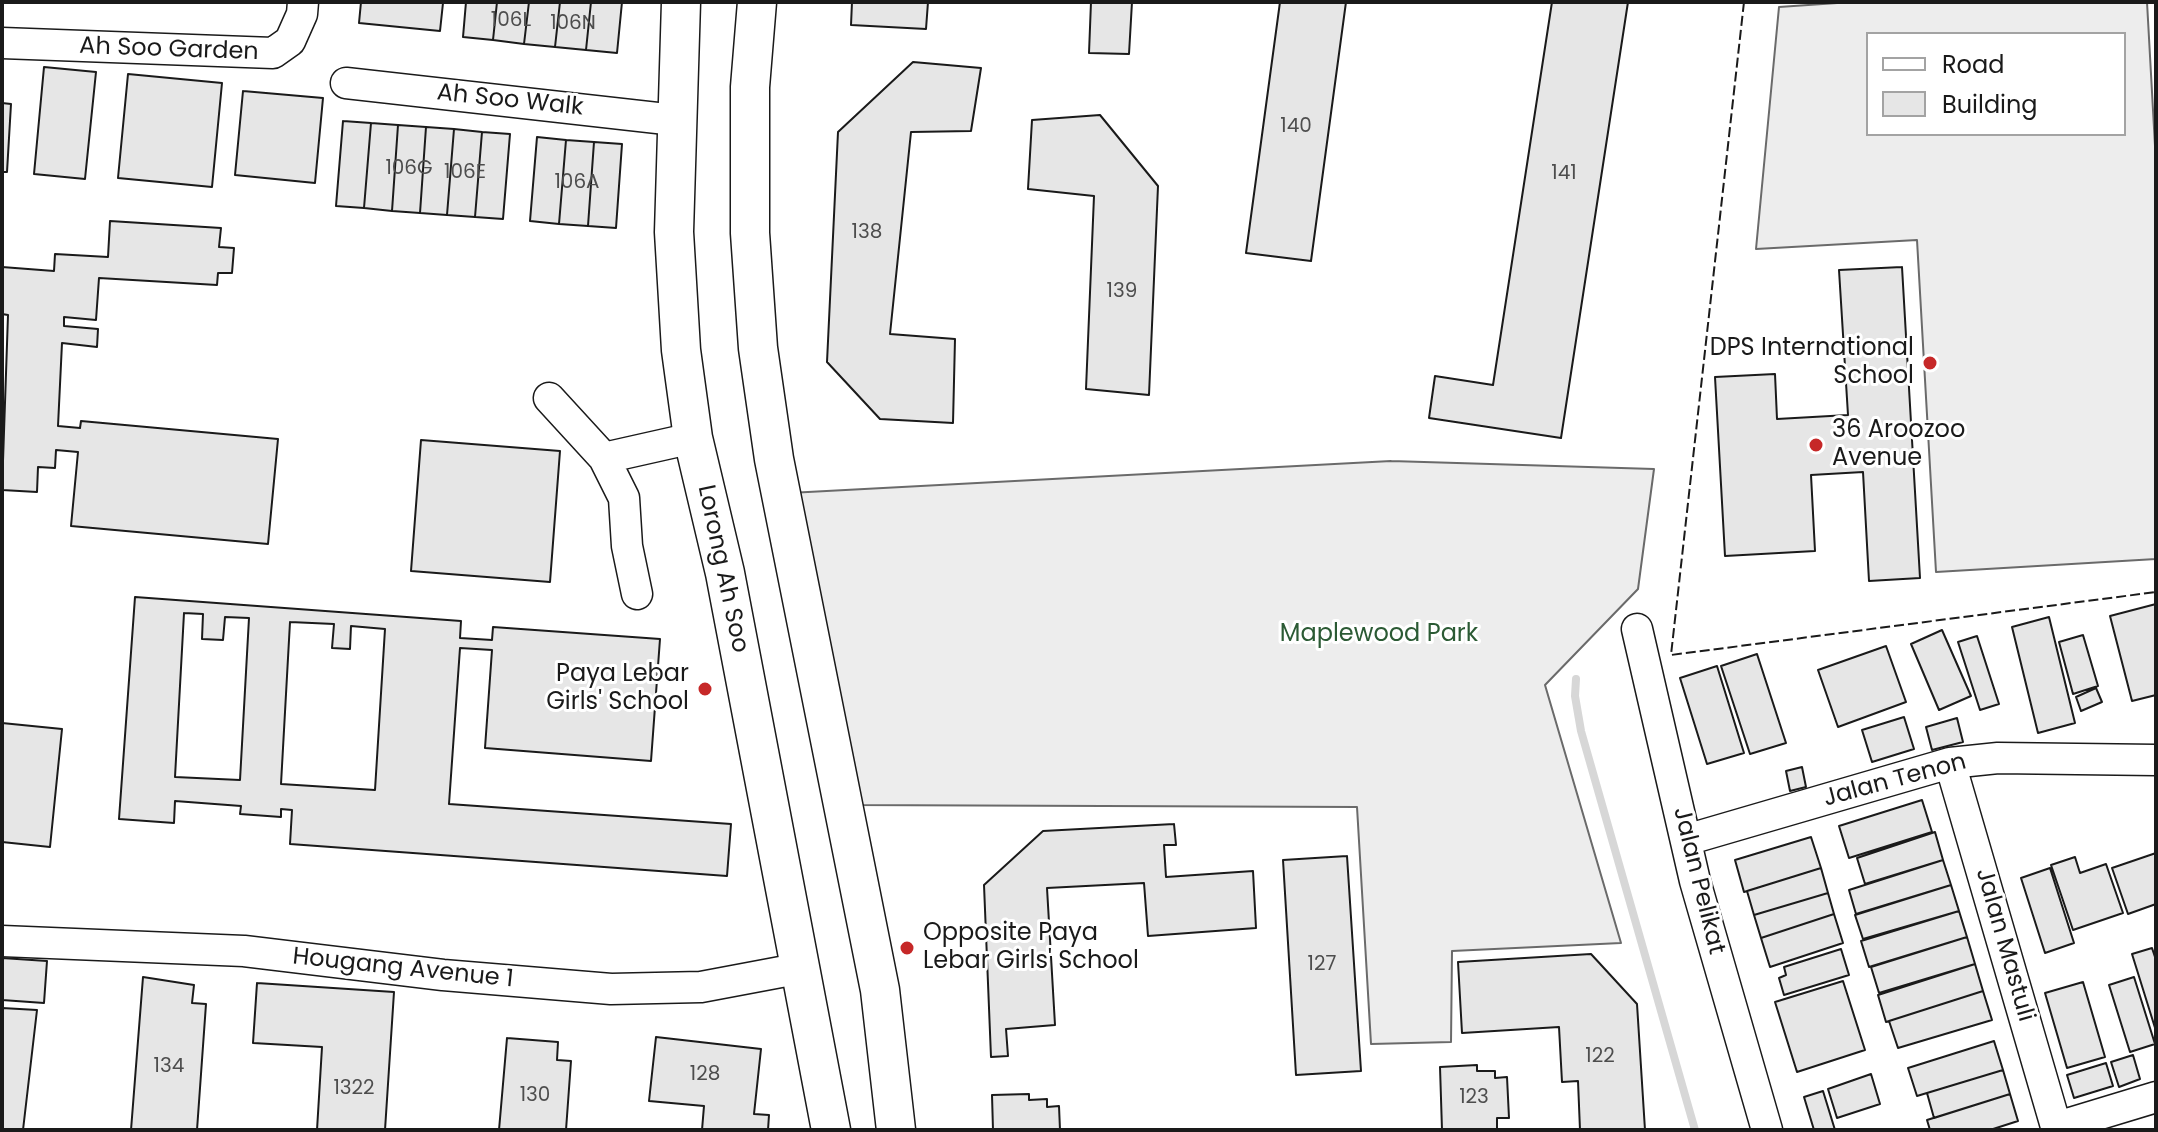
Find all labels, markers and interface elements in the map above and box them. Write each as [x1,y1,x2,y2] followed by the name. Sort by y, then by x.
[491,9,531,33] house number: 106L
[550,12,596,36] house number: 106N
[79,32,259,68] street label: Ah Soo Garden
[1866,32,2126,136] legend
[1942,48,2004,81] text: Road
[435,79,585,123] street label: Ah Soo Walk
[1942,88,2038,121] text: Building
[1280,115,1312,139] house number: 140
[385,157,433,181] house number: 106G
[444,161,486,185] house number: 106E
[1551,162,1577,186] house number: 141
[554,171,600,195] house number: 106A
[852,221,882,245] house number: 138
[1107,280,1137,304] house number: 139
[1710,335,1914,391] place label: DPS International School
[1921,354,1939,372] marker: DPS International School
[1832,417,1965,473] place label: 36 Aroozoo Avenue
[1807,436,1825,454] marker: 36 Aroozoo Avenue
[690,482,754,656] street label: Lorong Ah Soo
[1280,621,1478,649] park label: Maplewood Park
[546,661,689,717] place label: Paya Lebar Girls' School
[696,680,714,698] marker: Paya Lebar Girls' School
[1820,748,1970,814] street label: Jalan Tenon
[1666,804,1730,958] street label: Jalan Pelikat
[1968,865,2040,1025] street label: Jalan Mastuli
[923,920,1139,976] place label: Opposite Paya Lebar Girls' School
[898,939,916,957] marker: Opposite Paya Lebar Girls' School
[291,943,515,995] street label: Hougang Avenue 1
[1308,953,1336,977] house number: 127
[1585,1045,1615,1069] house number: 122
[154,1055,184,1079] house number: 134
[690,1063,720,1087] house number: 128
[333,1077,375,1101] house number: 1322
[520,1084,550,1108] house number: 130
[1459,1086,1489,1110] house number: 123

